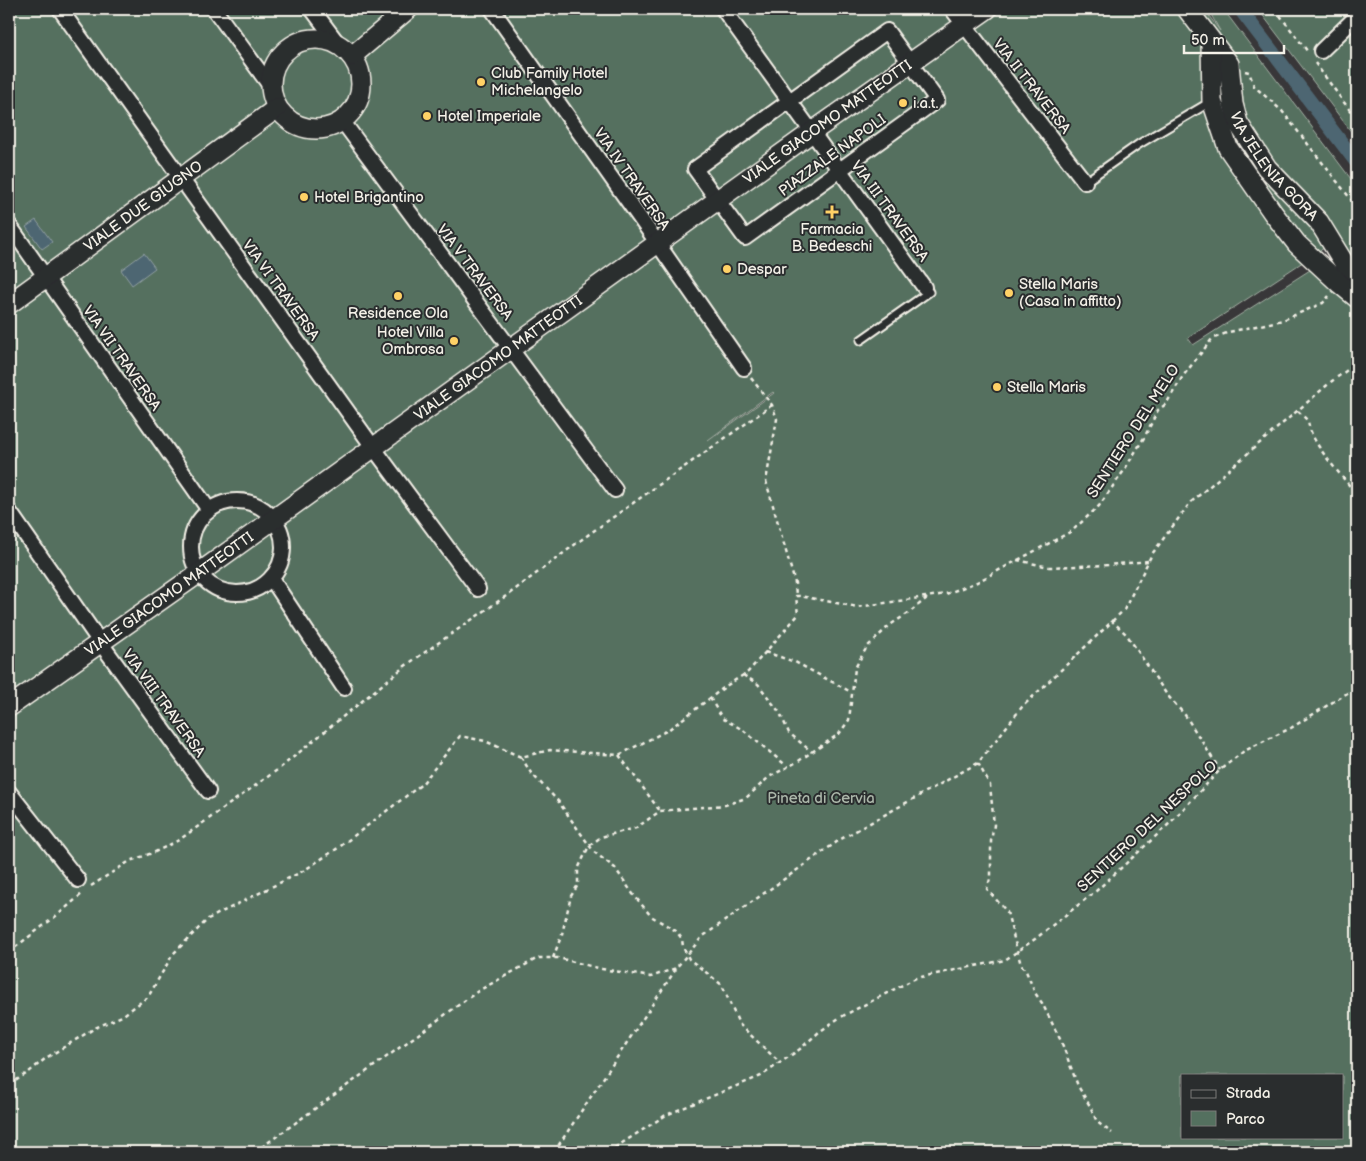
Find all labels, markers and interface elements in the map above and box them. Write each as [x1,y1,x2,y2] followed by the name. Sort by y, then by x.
[1184,22,1284,54] scale bar
[1191,31,1225,50] text: 50 m
[989,35,1075,138] street label: VIA II TRAVERSA
[739,56,916,189] street label: VIALE GIACOMO MATTEOTTI
[491,64,608,100] place label: Club Family Hotel Michelangelo
[475,76,487,88] marker: Club Family Hotel Michelangelo
[913,94,938,113] place label: i.a.t.
[897,97,909,109] marker: i.a.t.
[437,107,541,126] place label: Hotel Imperiale
[421,110,433,122] marker: Hotel Imperiale
[775,110,890,201] street label: PIAZZALE NAPOLI
[1225,110,1322,226] street label: VIA JELENIA GORA
[589,125,674,235] street label: VIA IV TRAVERSA
[80,157,206,256] street label: VIALE DUE GIUGNO
[847,157,933,266] street label: VIA III TRAVERSA
[314,188,424,207] place label: Hotel Brigantino
[298,191,310,203] marker: Hotel Brigantino
[826,206,838,218] marker: Farmacia B. Bedeschi
[792,220,872,256] place label: Farmacia B. Bedeschi
[432,221,517,325] street label: VIA V TRAVERSA
[238,236,324,345] street label: VIA VI TRAVERSA
[737,260,787,279] place label: Despar
[721,263,733,275] marker: Despar
[1019,275,1122,311] place label: Stella Maris (Casa in affitto)
[1003,287,1015,299] marker: Stella Maris (Casa in affitto)
[392,290,404,302] marker: Residence Ola
[411,291,586,425] street label: VIALE GIACOMO MATTEOTTI
[78,302,166,415] street label: VIA VII TRAVERSA
[348,304,448,323] place label: Residence Ola
[377,323,444,359] place label: Hotel Villa Ombrosa
[448,335,460,347] marker: Hotel Villa Ombrosa
[1083,361,1184,502] street label: SENTIERO DEL MELO
[1007,378,1087,397] place label: Stella Maris
[991,381,1003,393] marker: Stella Maris
[81,528,258,661] street label: VIALE GIACOMO MATTEOTTI
[118,645,210,762] street label: VIA VIII TRAVERSA
[1074,757,1221,896] street label: SENTIERO DEL NESPOLO
[767,789,875,808] park label: Pineta di Cervia
[1181,1074,1344,1138] legend
[1226,1084,1270,1103] text: Strada
[1226,1110,1265,1129] text: Parco

